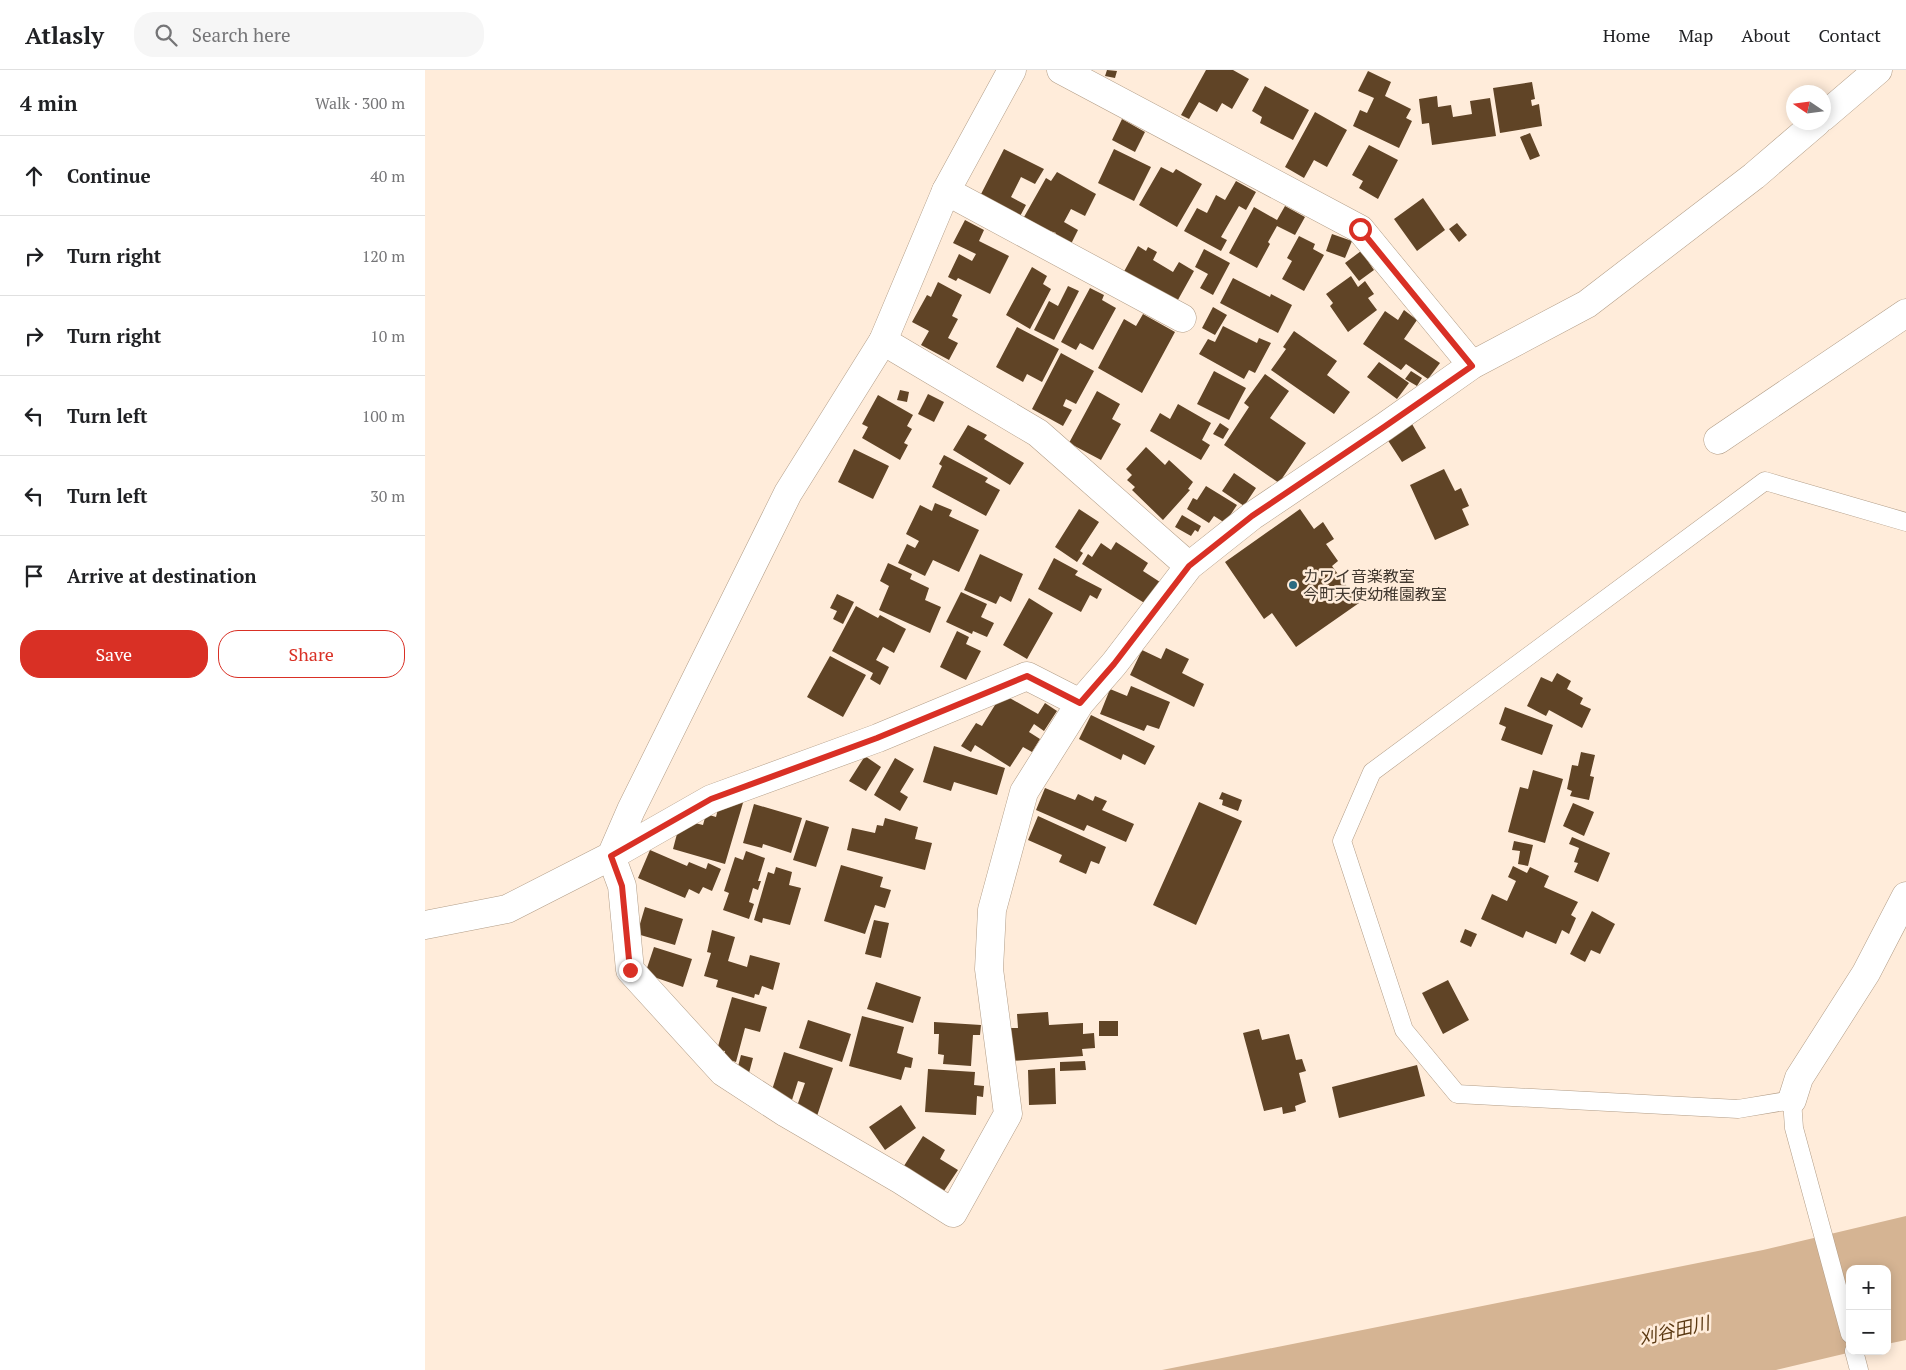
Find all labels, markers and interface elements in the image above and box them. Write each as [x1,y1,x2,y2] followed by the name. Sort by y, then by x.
[134,12,484,57] search box
[25,19,104,51] text: Atlasly
[152,21,180,49] icon: search
[192,22,291,47] text: Search here
[1603,23,1650,47] text: Home
[1678,23,1713,47] text: Map
[1741,23,1790,47] text: About
[1818,23,1881,47] text: Contact
[1786,85,1831,130] north arrow
[20,89,77,117] text: 4 min
[315,92,405,114] text: Walk · 300 m
[20,162,48,190] icon: ahead
[67,163,151,188] text: Continue
[370,165,405,187] text: 40 m
[1349,218,1372,241] route start
[20,242,48,270] icon: right
[67,243,161,268] text: Turn right
[362,245,405,267] text: 120 m
[20,322,48,350] icon: right
[67,323,161,348] text: Turn right
[370,325,405,347] text: 10 m
[20,402,48,430] icon: left
[67,403,148,428] text: Turn left
[362,405,405,427] text: 100 m
[20,482,48,510] icon: left
[67,483,148,508] text: Turn left
[370,485,405,507] text: 30 m
[20,562,48,590] icon: arrive
[67,563,256,588] text: Arrive at destination
[1303,565,1447,605] place label: カワイ音楽教室 今町天使幼稚園教室
[1287,579,1299,591] marker: カワイ音楽教室 今町天使幼稚園教室
[20,630,208,678] button: Save
[218,630,405,678] button: Share
[619,959,642,982] route end
[1846,1265,1891,1355] map controls
[1846,1265,1891,1310] button: +
[1636,1310,1714,1350] water label: 刈谷田川
[1846,1310,1891,1355] button: −

